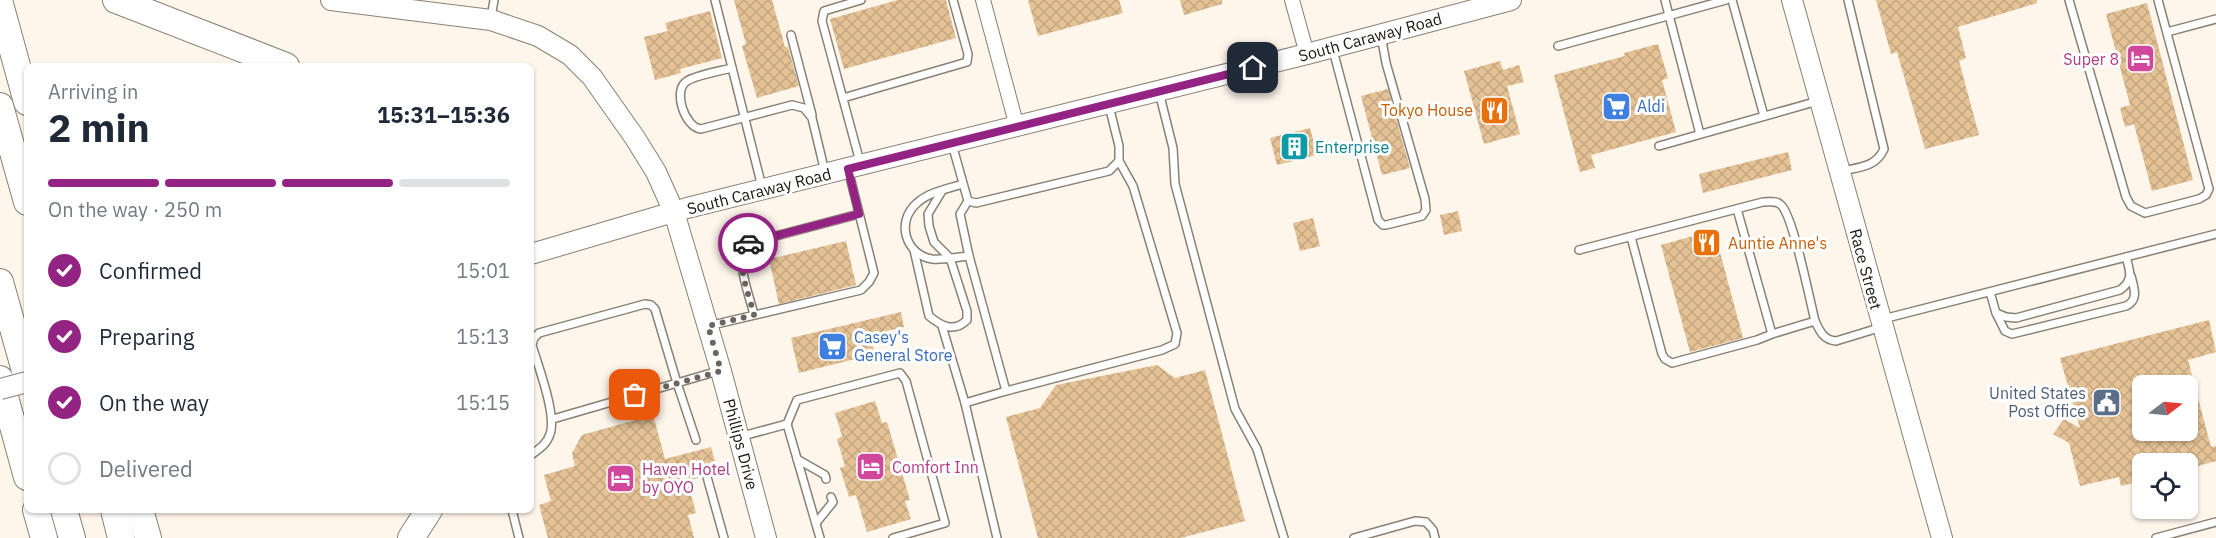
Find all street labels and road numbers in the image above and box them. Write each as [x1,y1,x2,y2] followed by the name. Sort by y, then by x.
[1296,8,1444,66] street label: South Caraway Road
[685,163,833,219] street label: South Caraway Road
[1846,226,1886,312] street label: Race Street
[719,396,763,492] street label: Phillips Drive

